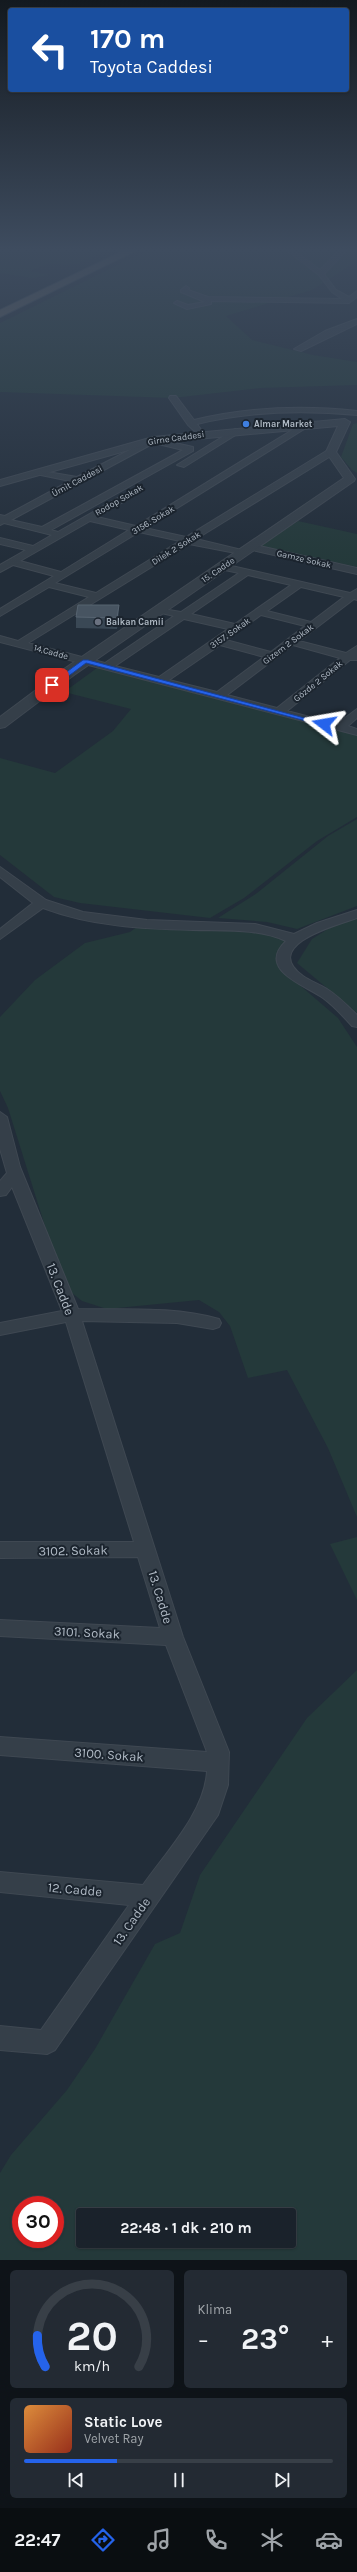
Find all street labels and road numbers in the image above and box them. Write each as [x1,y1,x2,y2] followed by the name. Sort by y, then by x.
[147,429,205,447] street label: Girne Caddesi
[50,463,104,498] street label: Ümit Caddesi
[93,482,145,518] street label: Rodop Sokak
[130,503,176,537] street label: 3156. Sokak
[150,529,202,567] street label: Dilek 2 Sokak
[276,548,332,570] street label: Gamze Sokak
[200,555,237,585] street label: 15. Cadde
[208,615,252,651] street label: 3157. Sokak
[261,622,315,666] street label: Gizem 2 Sokak
[33,643,70,662] street label: 14.Cadde
[292,658,344,704] street label: Gözde 2 Sokak
[44,1261,77,1318] street label: 13. Cadde
[38,1542,108,1559] street label: 3102. Sokak
[145,1569,176,1626] street label: 13. Cadde
[54,1623,120,1642] street label: 3101. Sokak
[74,1745,144,1764] street label: 3100. Sokak
[47,1880,103,1899] street label: 12. Cadde
[110,1894,153,1948] street label: 13. Cadde

